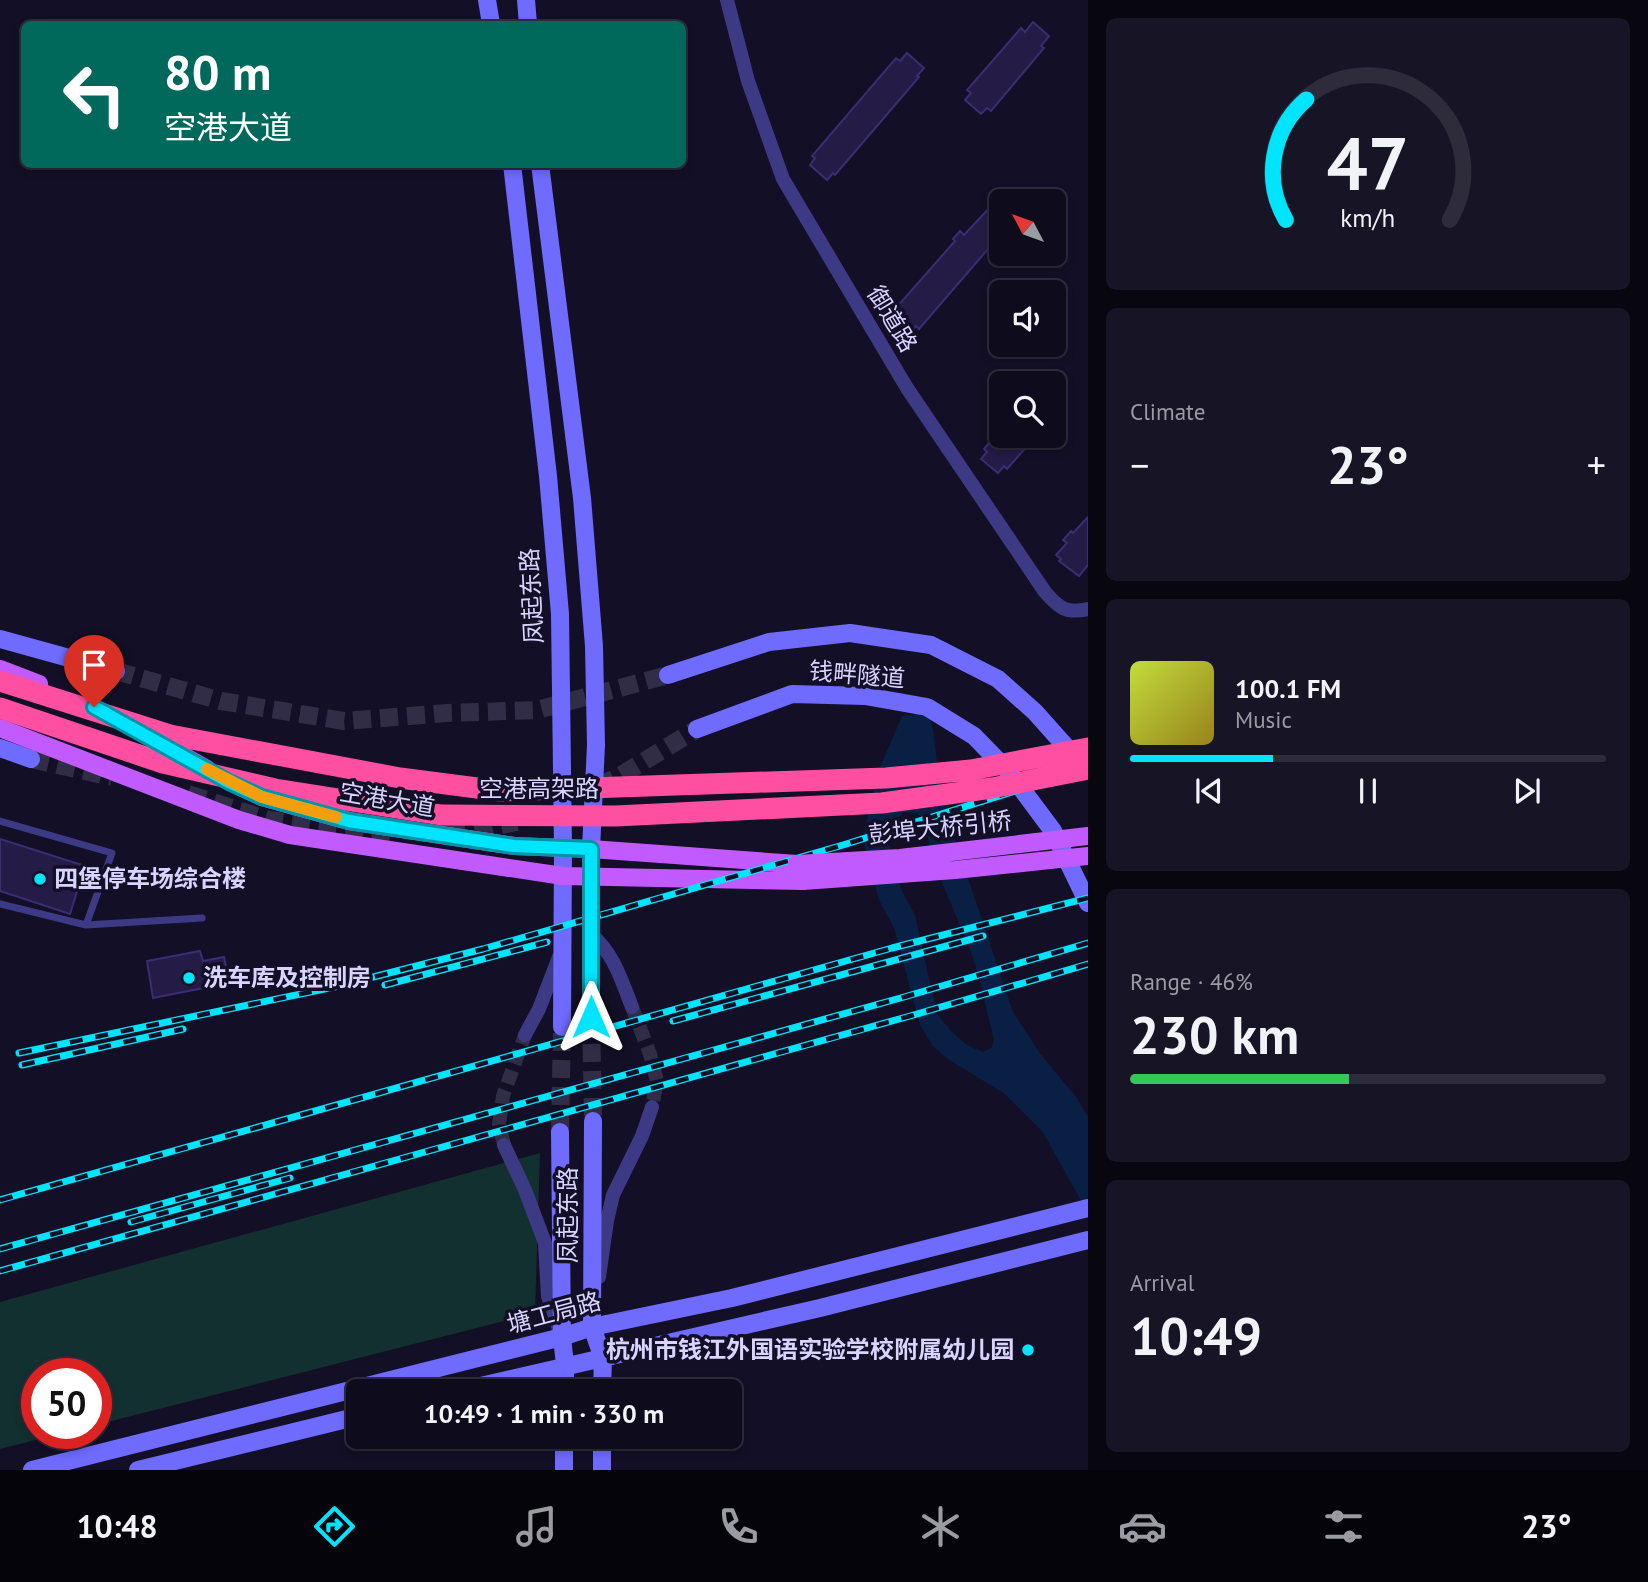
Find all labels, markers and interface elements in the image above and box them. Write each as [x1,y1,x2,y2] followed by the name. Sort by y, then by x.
[164,40,271,104] text: 80 m
[49,49,140,140] icon: left
[164,106,292,148] text: 空港大道
[1327,117,1409,211] text: 47
[989,189,1066,266] north arrow
[989,189,1066,448] map controls
[1341,202,1395,234] text: km/h
[861,280,924,358] street label: 御道路
[989,280,1066,357] button: sound
[989,371,1066,448] button: search
[1130,397,1205,426] text: Climate
[1327,431,1409,498] text: 23°
[1130,440,1149,489] text: −
[1587,440,1606,489] text: +
[514,547,549,645] street label: 凤起东路
[64,635,124,707] pin
[75,646,113,684] icon: arrive
[808,655,906,694] street label: 钱畔隧道
[1235,672,1341,705] text: 100.1 FM
[1235,705,1292,734] text: Music
[1190,772,1228,810] icon: previous
[1349,772,1387,810] icon: pause
[1508,772,1546,810] icon: next
[479,773,599,804] street label: 空港高架路
[337,776,437,823] street label: 空港大道
[867,805,1013,850] street label: 彭埠大桥引桥
[54,863,246,894] place label: 四堡停车场综合楼
[32,871,48,887] marker: 四堡停车场综合楼
[203,962,371,993] place label: 洗车库及控制房
[1130,967,1253,996] text: Range · 46%
[181,970,197,986] marker: 洗车库及控制房
[554,980,628,1054] position arrow
[1130,1001,1299,1068] text: 230 km
[552,1167,583,1263] street label: 凤起东路
[1130,1268,1194,1297] text: Arrival
[503,1285,604,1340] street label: 塘工局路
[1130,1302,1262,1369] text: 10:49
[606,1334,1014,1365] place label: 杭州市钱江外国语实验学校附属幼儿园
[1020,1342,1036,1358] marker: 杭州市钱江外国语实验学校附属幼儿园
[21,1358,112,1449] speed limit sign: 50
[424,1397,664,1430] text: 10:49 · 1 min · 330 m
[310,1502,359,1551] icon: directions
[512,1502,561,1551] icon: music
[714,1502,763,1551] icon: phone
[916,1502,965,1551] icon: climate
[1118,1502,1167,1551] icon: car
[1319,1502,1368,1551] icon: filters
[76,1505,158,1547] text: 10:48
[1521,1505,1572,1547] text: 23°

